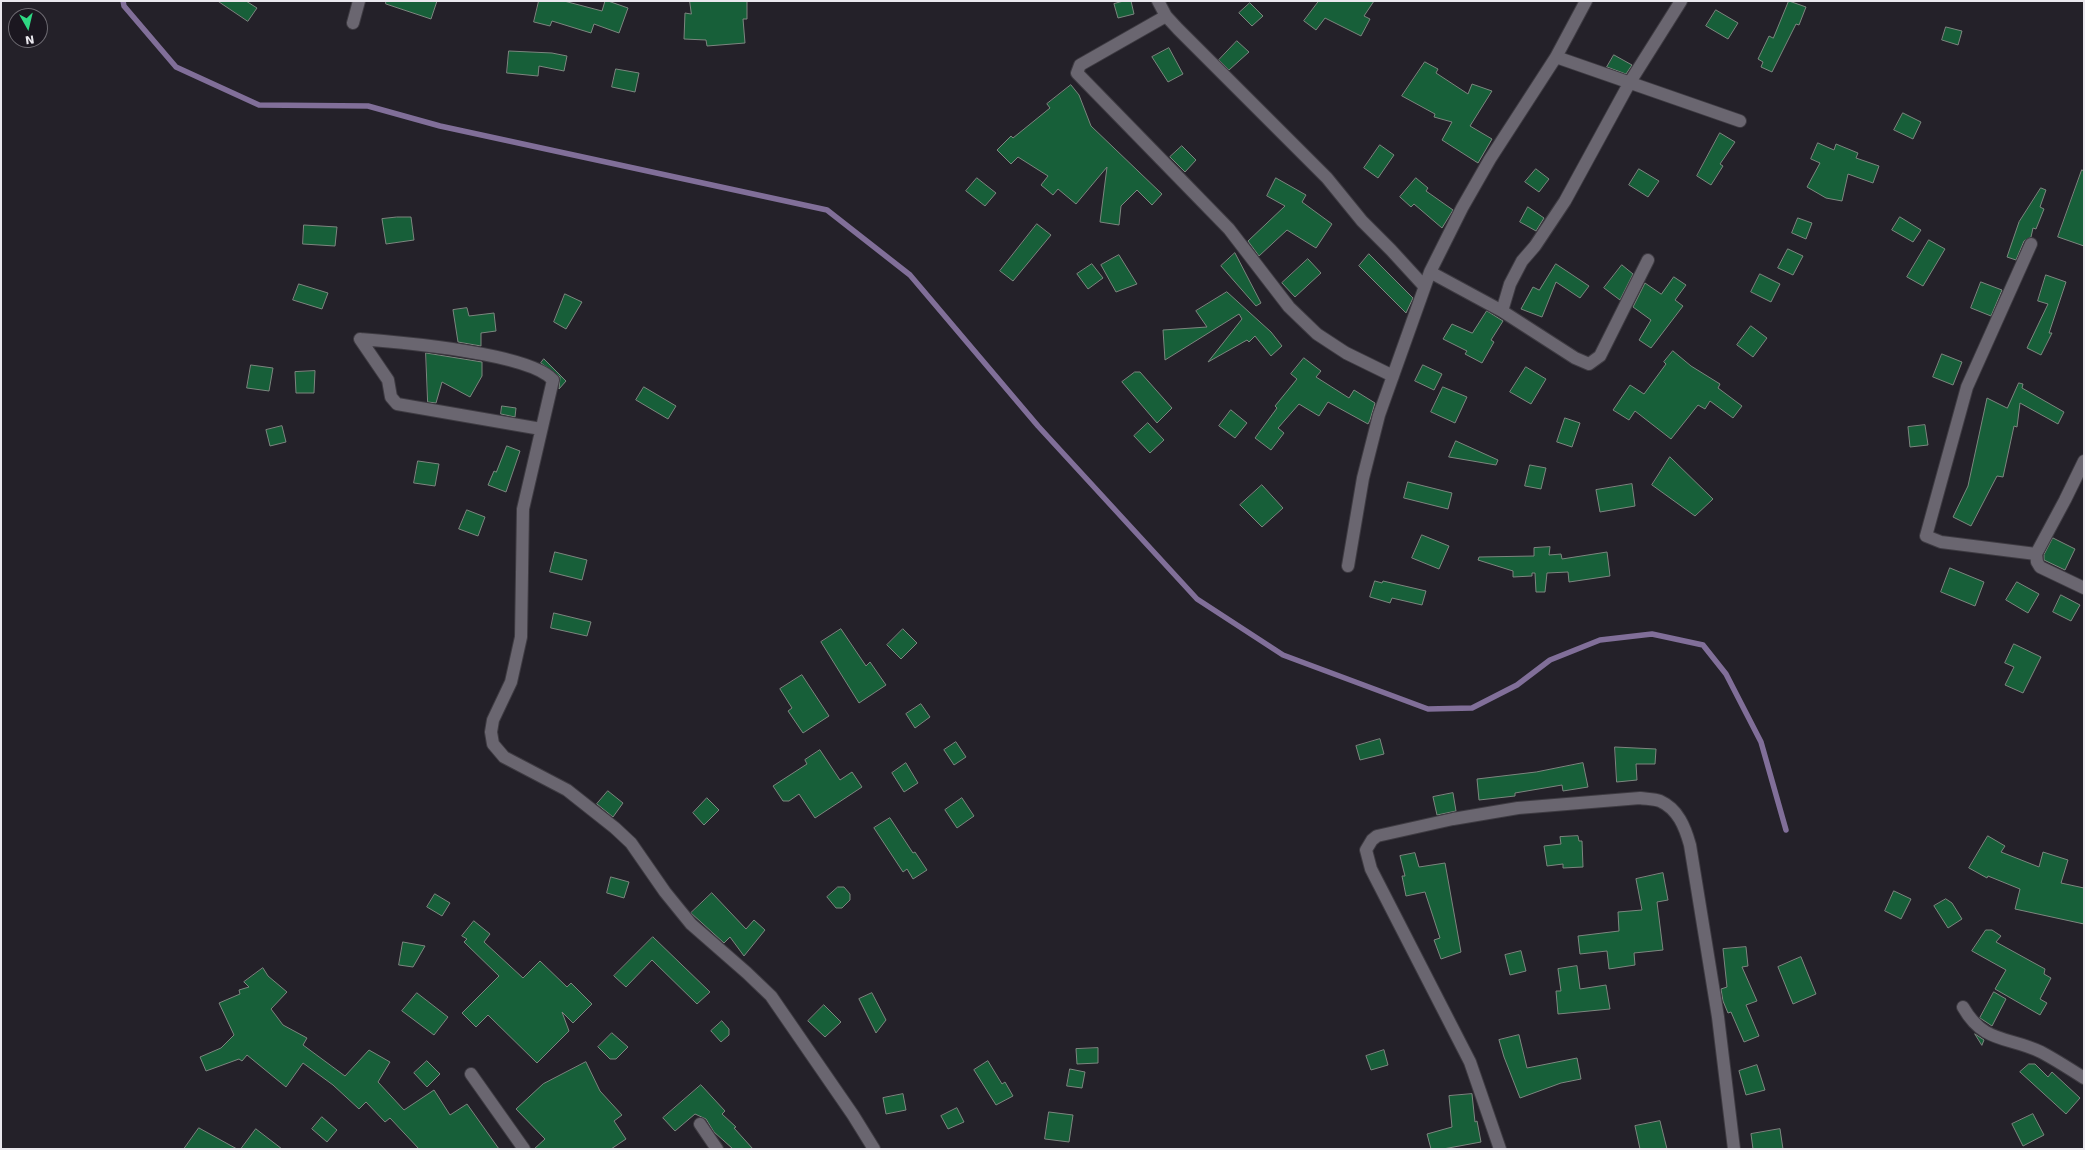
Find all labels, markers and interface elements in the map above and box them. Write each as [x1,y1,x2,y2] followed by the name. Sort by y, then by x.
[8,8,48,48] north arrow
[24,32,35,46] text: N

